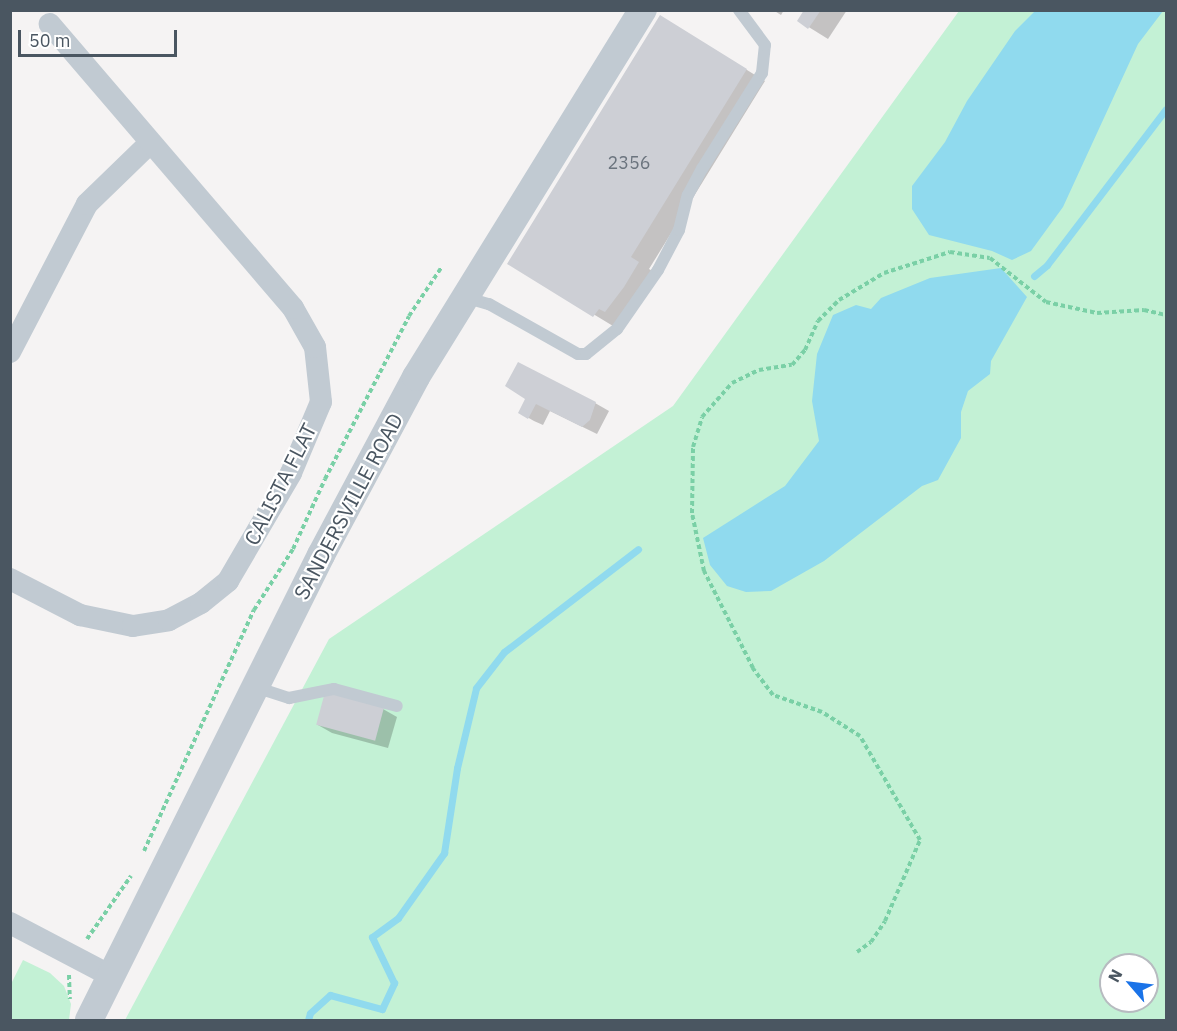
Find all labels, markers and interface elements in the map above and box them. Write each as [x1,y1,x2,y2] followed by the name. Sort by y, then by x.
[21,18,180,56] scale bar
[29,29,71,52] text: 50 m
[607,152,651,174] house number: 2356
[288,409,408,603] street label: SANDERSVILLE ROAD
[239,419,321,549] street label: CALISTA FLAT
[1099,953,1159,1013] north arrow
[1103,966,1126,985] text: N

